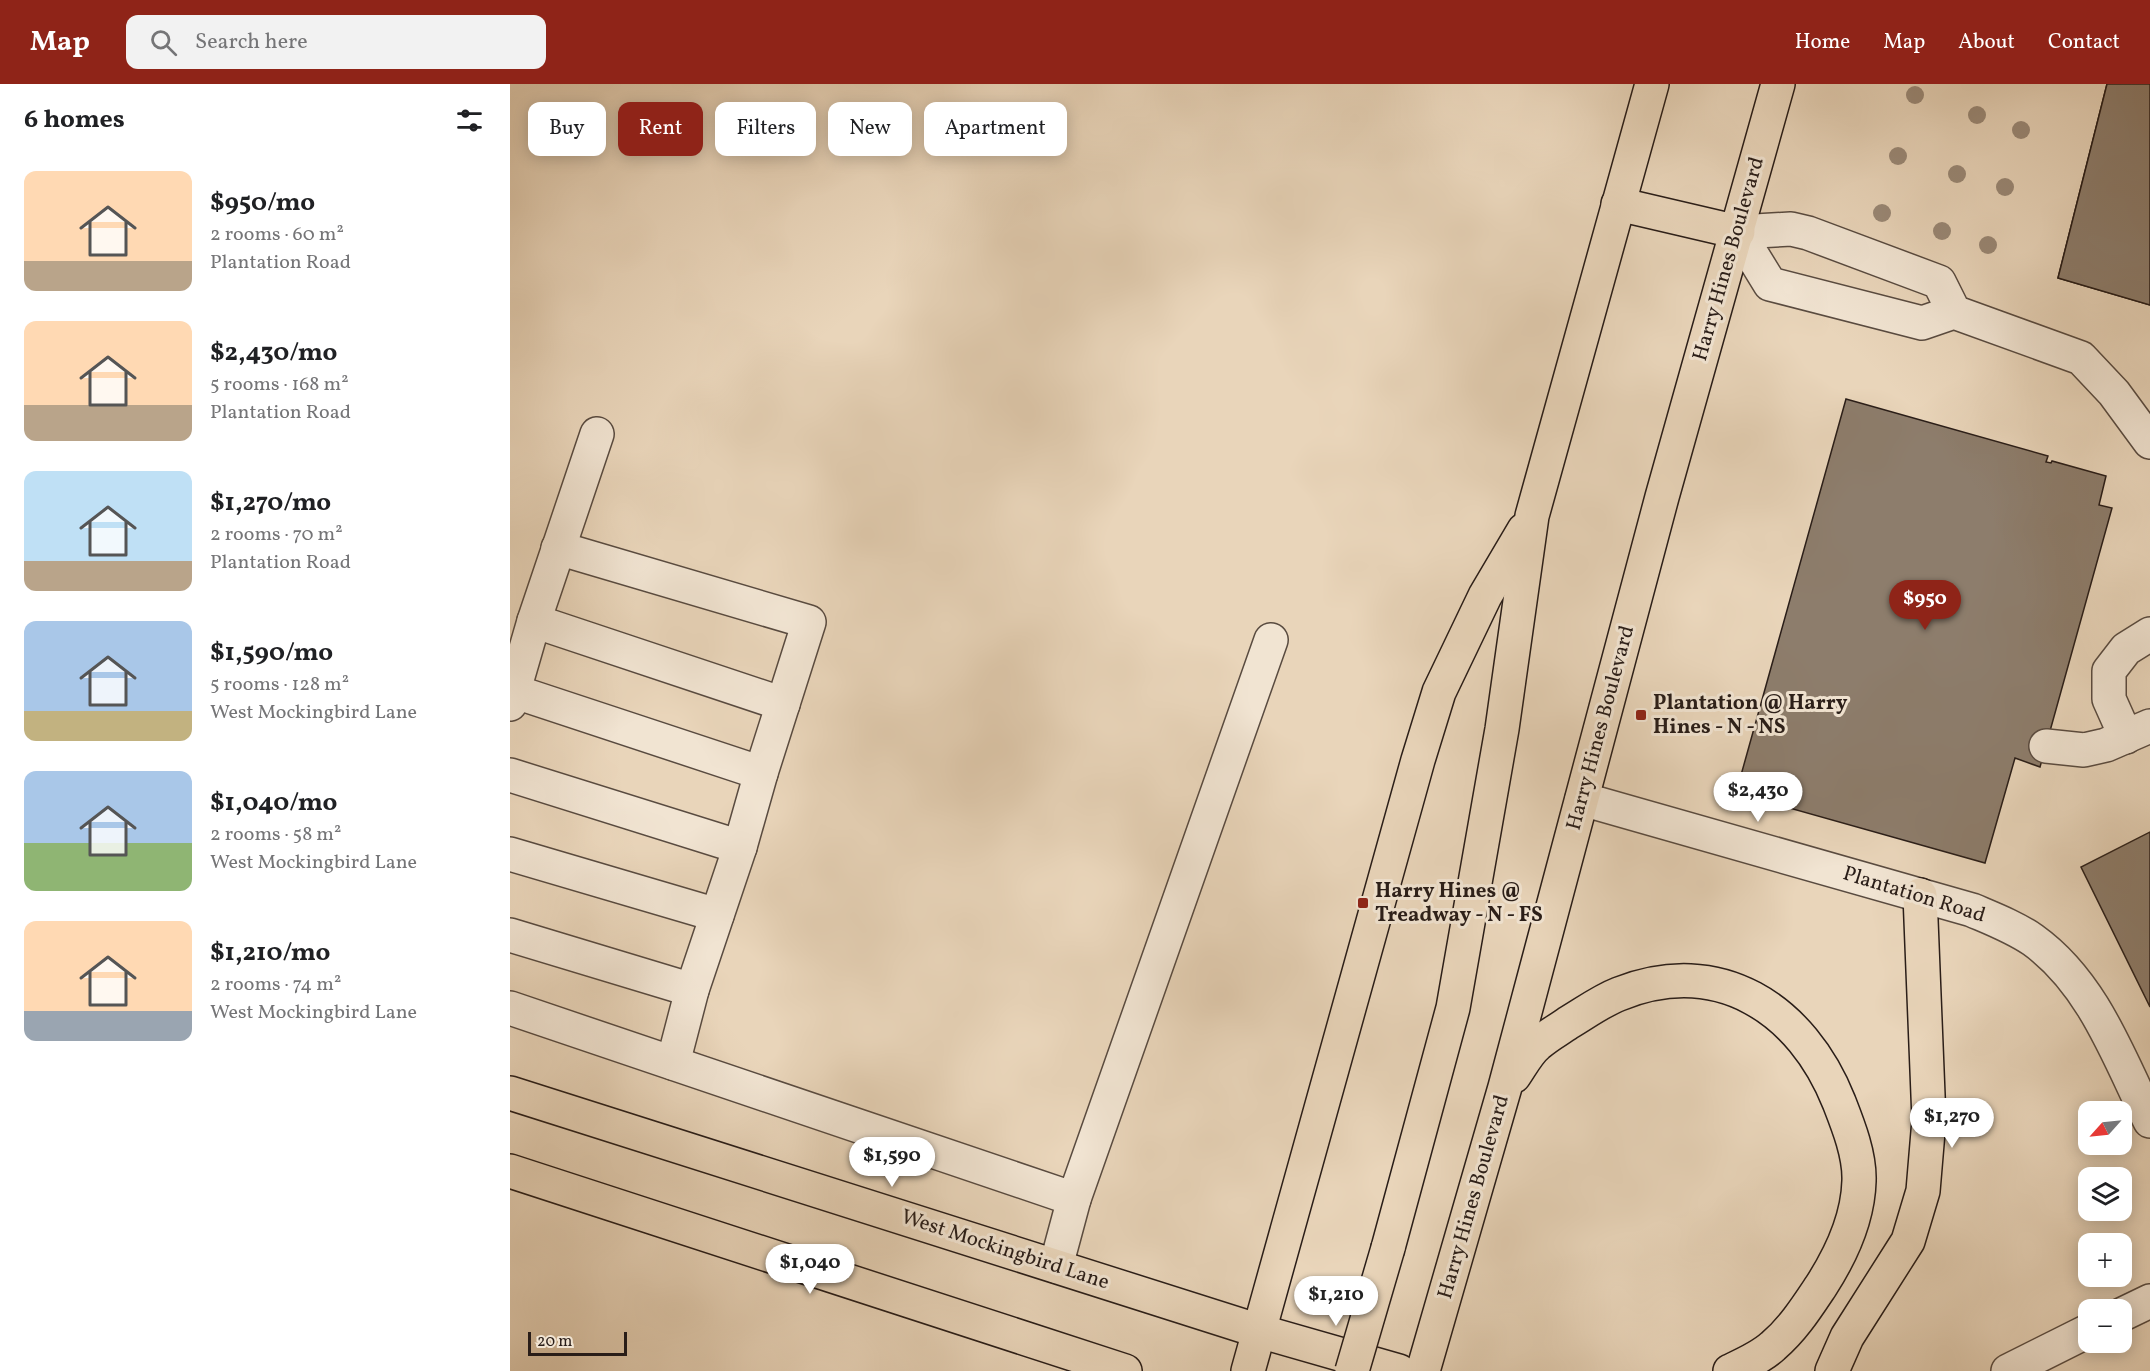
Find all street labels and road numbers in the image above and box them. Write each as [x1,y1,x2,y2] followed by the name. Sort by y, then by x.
[1686,154,1772,364] street label: Harry Hines Boulevard
[1560,622,1642,834] street label: Harry Hines Boulevard
[1839,859,1989,931] street label: Plantation Road
[1431,1092,1517,1302] street label: Harry Hines Boulevard
[897,1203,1113,1297] street label: West Mockingbird Lane

